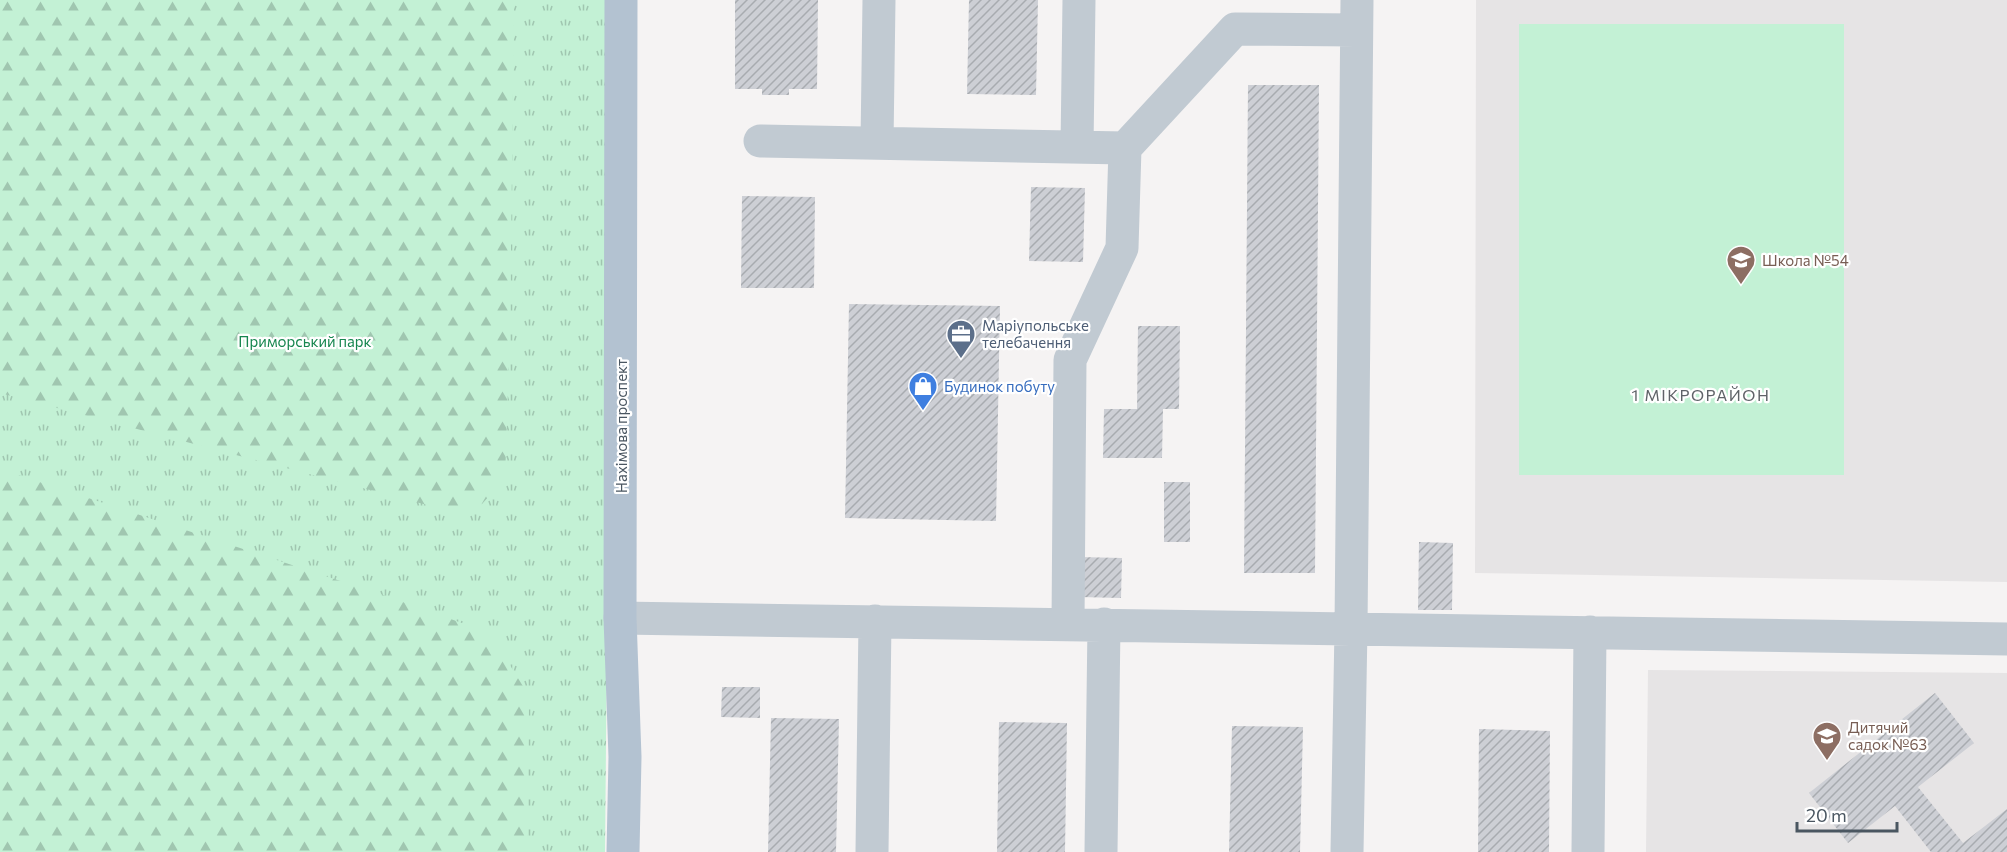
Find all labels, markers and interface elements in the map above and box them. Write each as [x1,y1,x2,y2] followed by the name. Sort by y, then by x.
[1725,244,1757,286] school or university icon: Школа №54
[1762,251,1849,269] place label: Школа №54
[982,316,1089,351] place label: Маріупольське телебачення
[945,318,977,360] office icon: Маріупольське телебачення
[238,332,372,350] park label: Приморський парк
[612,359,630,493] street label: Нахімова проспект
[907,370,939,412] shop icon: Будинок побуту
[944,377,1055,395] place label: Будинок побуту
[1632,385,1770,404] district label: 1 МІКРОРАЙОН
[1848,718,1927,753] place label: Дитячий садок №63
[1811,720,1843,762] school or university icon: Дитячий садок №63
[1797,795,1898,833] scale bar
[1806,804,1847,826] text: 20 m

